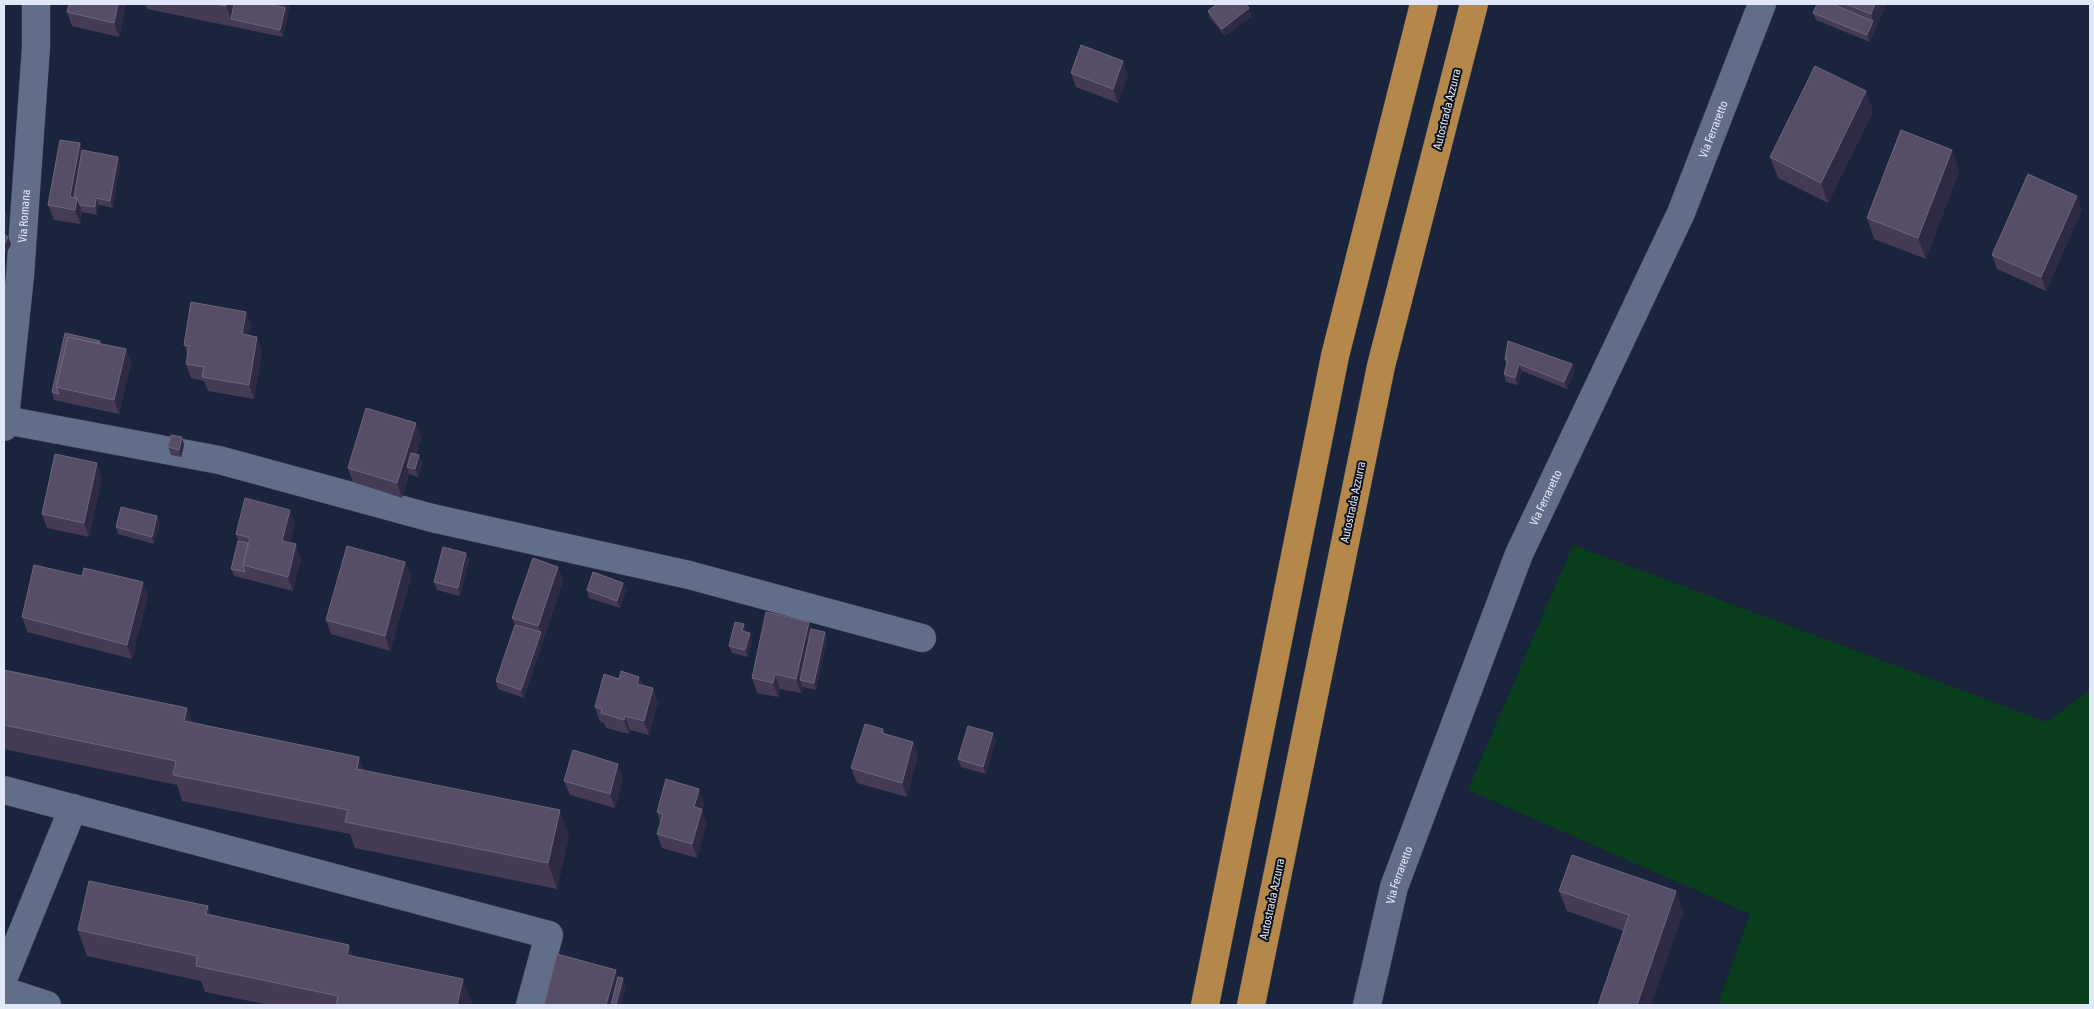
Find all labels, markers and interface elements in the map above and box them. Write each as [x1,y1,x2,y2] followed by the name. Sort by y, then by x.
[1430,67,1464,151] street label: Autostrada Azzurra
[1696,99,1731,160] street label: Via Ferraretto
[15,189,33,243] street label: Via Romana
[1338,460,1368,544] street label: Autostrada Azzurra
[1527,467,1565,528] street label: Via Ferraretto
[1383,844,1416,905] street label: Via Ferraretto
[1257,857,1287,941] street label: Autostrada Azzurra

